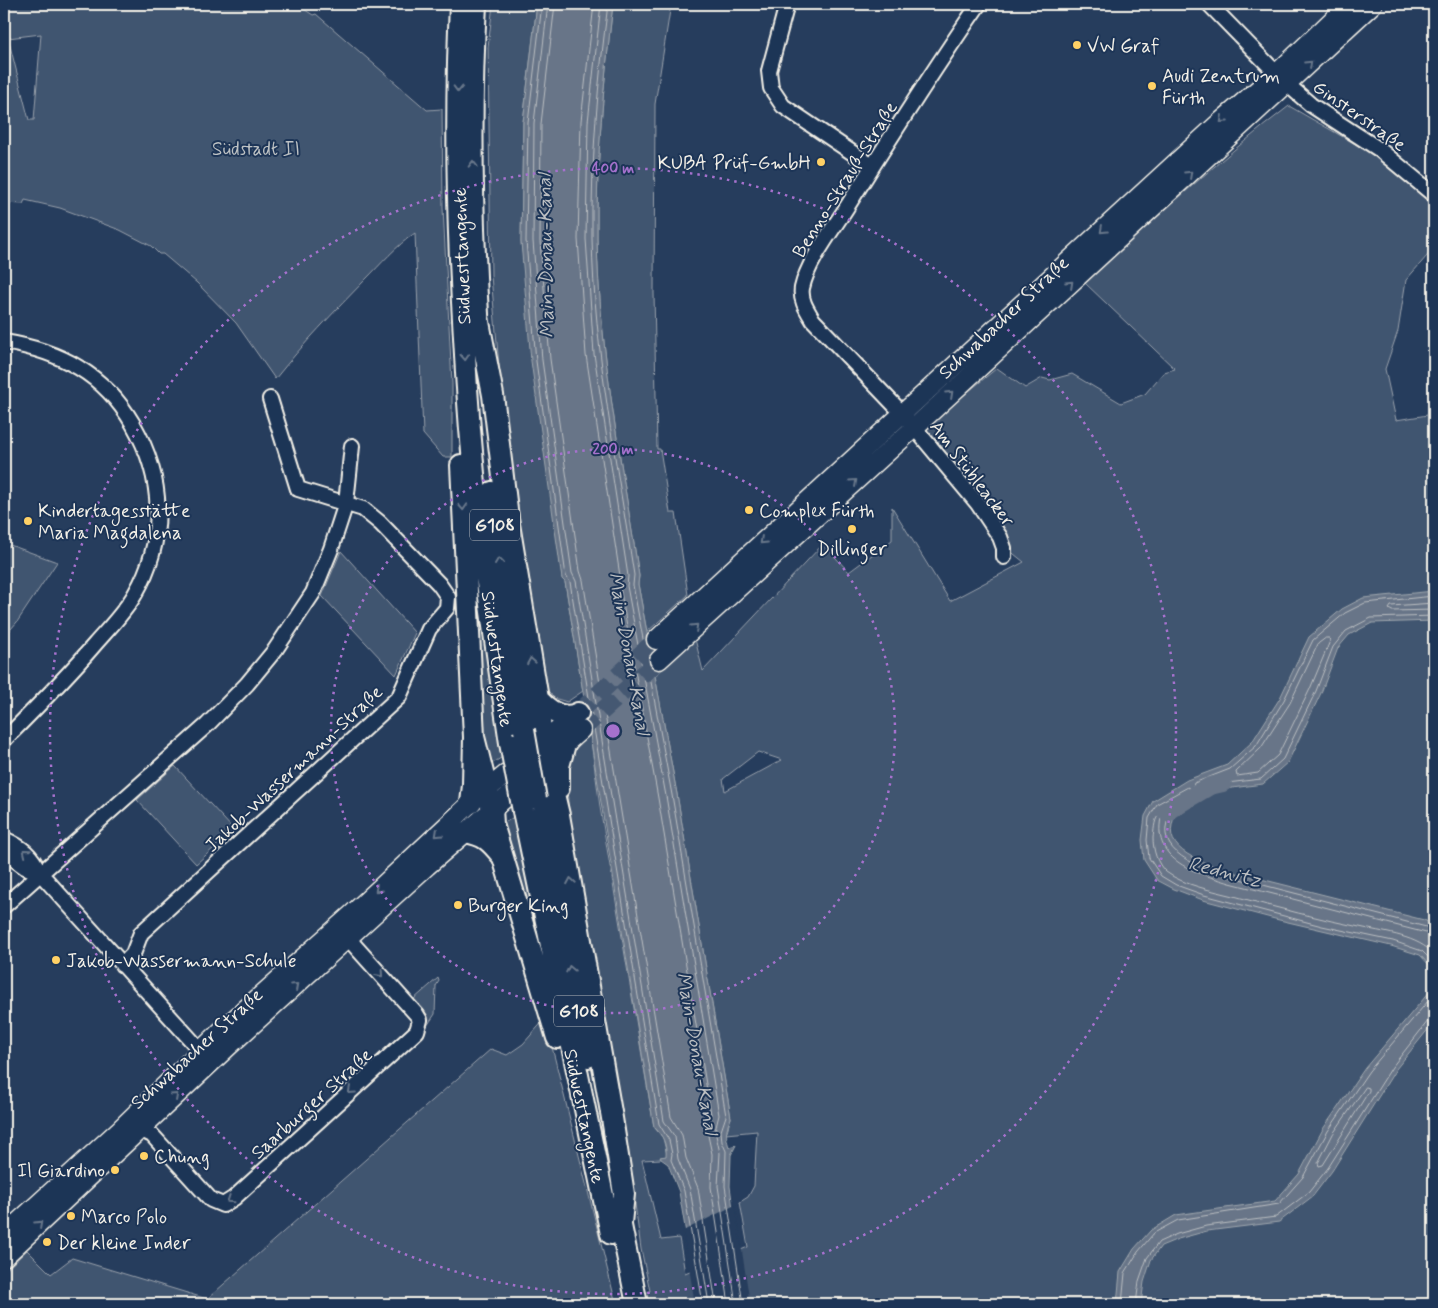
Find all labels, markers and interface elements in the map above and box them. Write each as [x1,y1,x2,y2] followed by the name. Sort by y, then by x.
[1087,34,1159,59] place label: VW Graf
[1071,39,1083,51] marker: VW Graf
[1303,61,1312,70] one-way arrow
[1162,64,1280,111] place label: Audi Zentrum Fürth
[1307,75,1411,158] street label: Ginsterstraße
[1146,80,1158,92] marker: Audi Zentrum Fürth
[453,86,463,94] one-way arrow
[787,97,904,263] street label: Benno-Strauß-Straße
[1220,114,1229,123] one-way arrow
[212,137,300,162] park label: Südstadt II
[658,151,811,176] place label: KUBA Prüf-GmbH
[815,156,827,168] marker: KUBA Prüf-GmbH
[468,159,478,167] one-way arrow
[592,159,634,179] text: 400 m
[532,171,561,338] water label: Main-Donau-Kanal
[1184,171,1193,180] one-way arrow
[448,187,479,325] street label: Südwesttangente
[1100,224,1109,233] one-way arrow
[933,251,1075,385] street label: Schwabacher Straße
[1064,281,1073,290] one-way arrow
[459,353,470,361] one-way arrow
[945,391,954,400] one-way arrow
[924,416,1020,532] street label: Am Stübleacker
[593,440,634,460] text: 200 m
[849,479,858,488] one-way arrow
[38,499,190,549] place label: Kindertagesstätte Maria Magdalena
[759,499,874,524] place label: Complex Fürth
[457,503,468,511] one-way arrow
[743,504,755,516] marker: Complex Fürth
[470,510,520,540] road number: G108
[22,515,34,527] marker: Kindertagesstätte Maria Magdalena
[846,523,858,535] marker: Dillinger
[760,535,769,544] one-way arrow
[817,537,887,565] place label: Dillinger
[494,557,505,565] one-way arrow
[601,570,657,739] water label: Main-Donau-Kanal
[473,590,518,729] street label: Südwesttangente
[690,624,699,633] one-way arrow
[527,657,537,665] one-way arrow
[200,680,388,858] street label: Jakob-Wassermann-Straße
[604,722,622,740] centre of rings
[435,828,444,837] one-way arrow
[22,849,31,858] one-way arrow
[1185,850,1264,895] water label: Rednitz
[566,877,576,885] one-way arrow
[375,883,384,892] one-way arrow
[468,894,569,921] place label: Burger King
[452,899,464,911] marker: Burger King
[66,949,297,974] place label: Jakob-Wassermann-Schule
[50,954,62,966] marker: Jakob-Wassermann-Schule
[566,964,576,973] one-way arrow
[374,968,383,977] one-way arrow
[669,970,725,1139] water label: Main-Donau-Kanal
[126,983,268,1115] street label: Schwabacher Straße
[290,983,299,992] one-way arrow
[554,996,604,1026] road number: G108
[246,1043,380,1167] street label: Saarburger Straße
[555,1047,610,1186] street label: Südwesttangente
[347,1086,356,1095] one-way arrow
[170,1093,179,1102] one-way arrow
[154,1145,210,1171] place label: Chung
[138,1150,150,1162] marker: Chung
[17,1159,105,1184] place label: Il Giardino
[109,1164,121,1176] marker: Il Giardino
[226,1194,236,1203] one-way arrow
[81,1205,167,1230] place label: Marco Polo
[65,1210,77,1222] marker: Marco Polo
[33,1221,42,1230] one-way arrow
[57,1231,191,1256] place label: Der kleine Inder
[41,1236,53,1248] marker: Der kleine Inder

